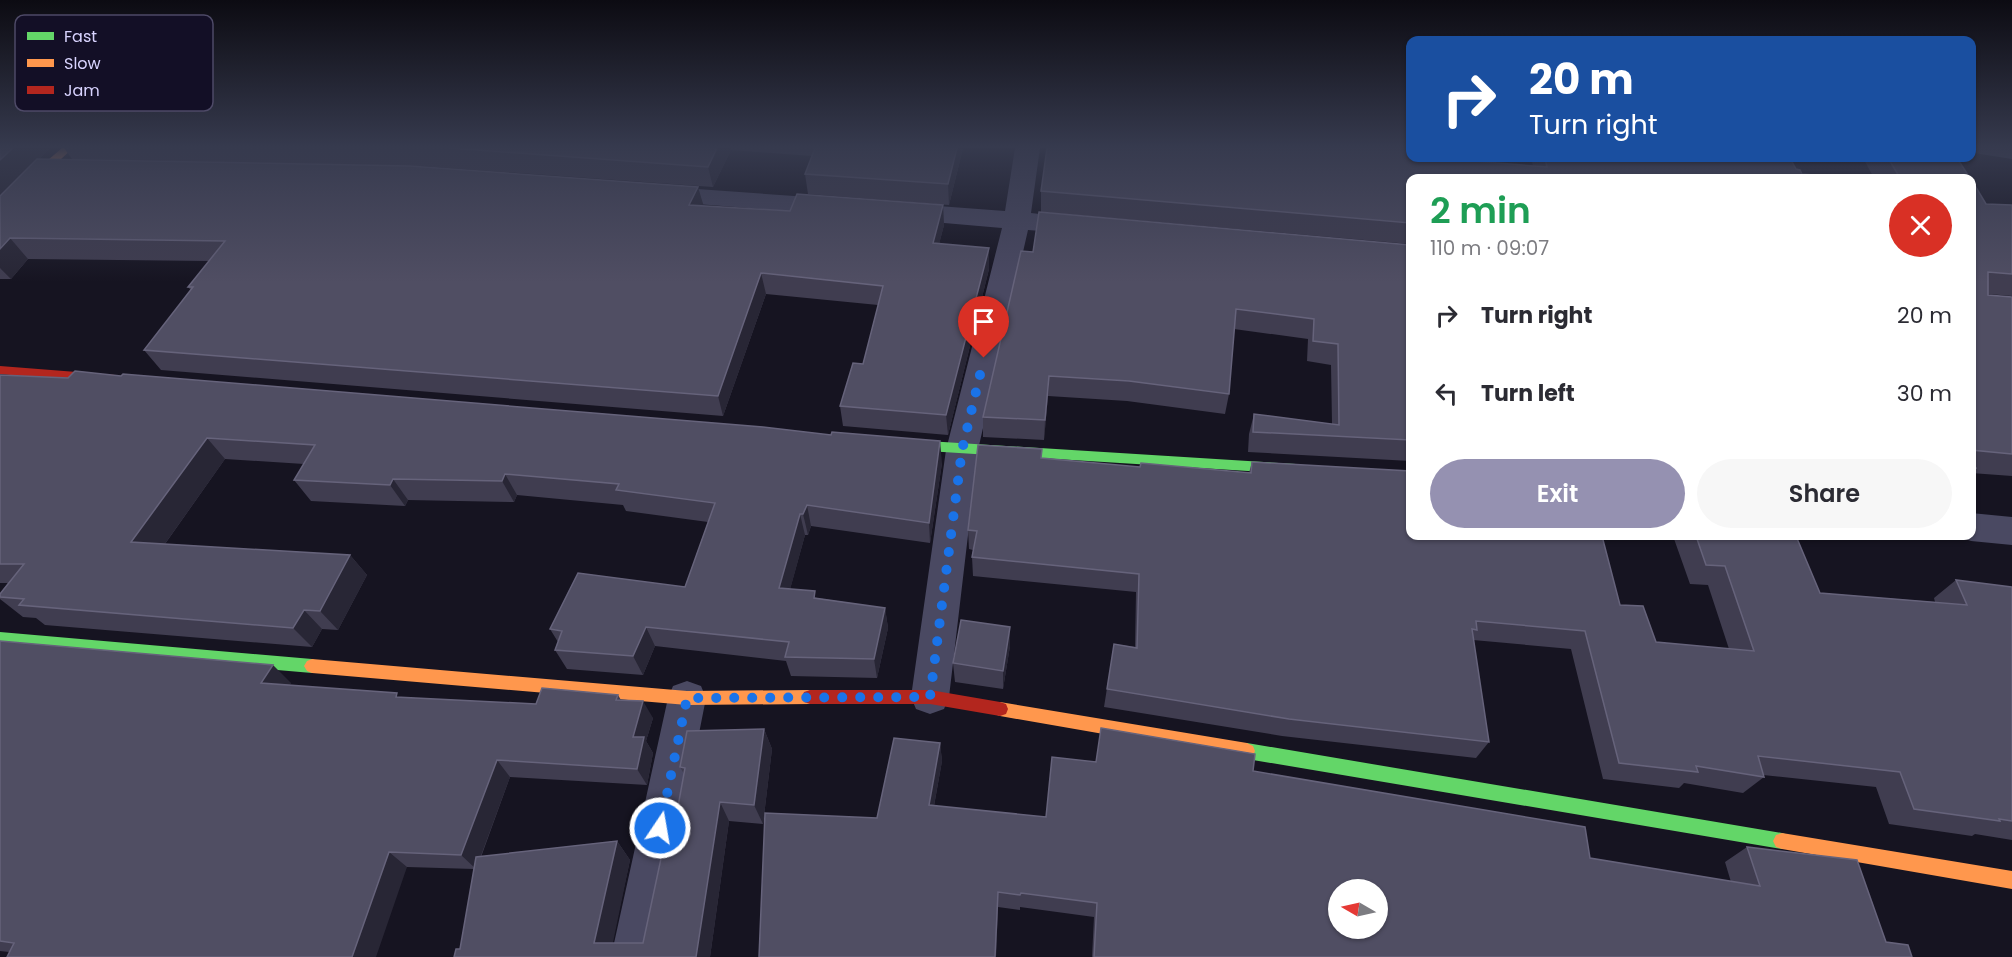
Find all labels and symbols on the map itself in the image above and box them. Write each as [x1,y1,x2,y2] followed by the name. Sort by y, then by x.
[15,15,213,111] legend
[64,25,97,48] text: Fast
[64,52,101,75] text: Slow
[64,79,100,102] text: Jam
[958,296,1009,358] pin
[628,796,692,860] position arrow
[1328,879,1388,939] north arrow

